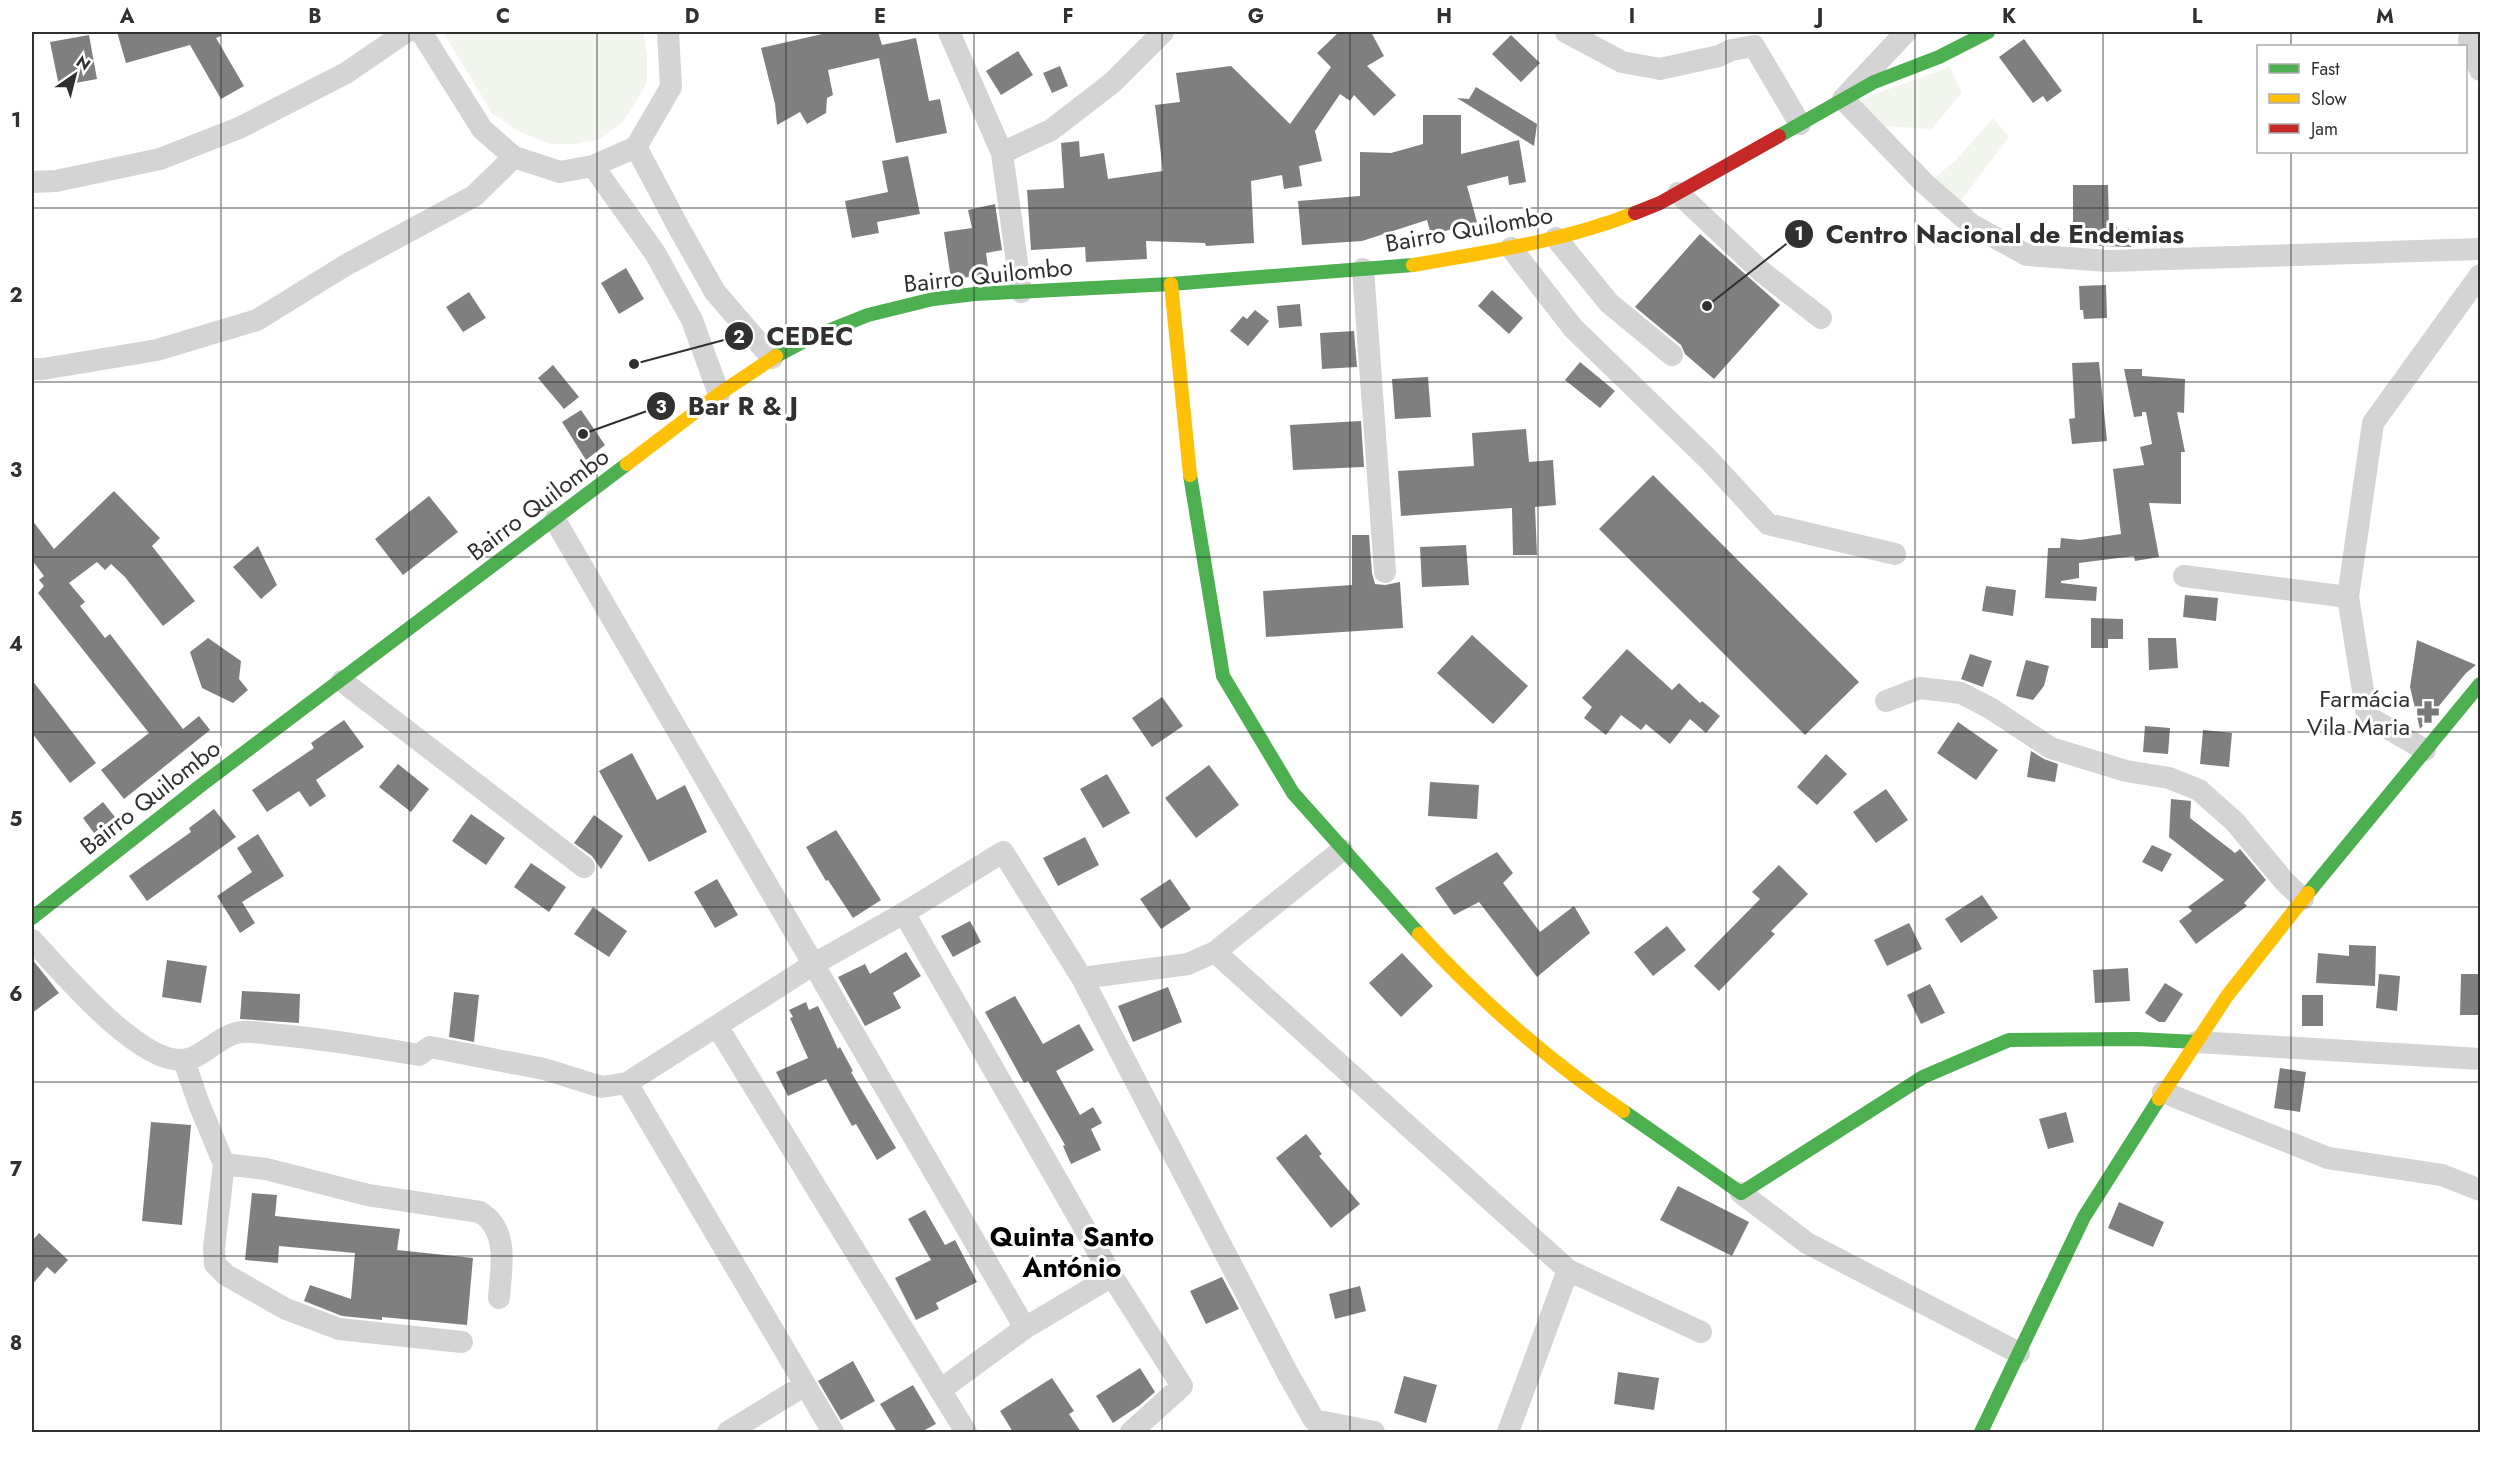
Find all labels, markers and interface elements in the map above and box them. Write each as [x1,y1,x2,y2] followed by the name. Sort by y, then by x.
[119,2,135,31] text: A
[308,2,322,31] text: B
[496,2,510,31] text: C
[685,2,699,31] text: D
[874,2,886,31] text: E
[1062,2,1074,31] text: F
[1248,2,1264,31] text: G
[1436,2,1452,31] text: H
[1629,2,1635,31] text: I
[1813,2,1823,31] text: J
[2002,2,2016,31] text: K
[2192,2,2203,31] text: L
[2376,2,2394,31] text: M
[45,45,105,105] north arrow
[2257,45,2467,153] legend
[72,50,95,76] text: N
[2311,56,2340,82] text: Fast
[2311,86,2348,112] text: Slow
[11,106,21,135] text: 1
[2309,116,2338,142] text: Jam
[1382,197,1556,261] street label: Bairro Quilombo
[1784,212,2196,256] callout: Centro Nacional de Endemias
[1826,215,2184,253] text: Centro Nacional de Endemias
[1794,221,1804,247] text: 1
[902,249,1074,301] street label: Bairro Quilombo
[9,281,23,310] text: 2
[724,314,865,358] callout: CEDEC
[767,317,853,355] text: CEDEC
[733,324,745,350] text: 2
[646,384,810,428] callout: Bar R & J
[688,387,798,425] text: Bar R & J
[655,394,667,420] text: 3
[460,439,616,569] street label: Bairro Quilombo
[10,456,22,485] text: 3
[9,630,23,659] text: 4
[2307,681,2410,744] place label: Farmácia Vila Maria
[2415,699,2441,725] pharmacy icon: Farmácia Vila Maria
[72,731,228,863] street label: Bairro Quilombo
[10,805,23,834] text: 5
[9,980,23,1009] text: 6
[10,1155,23,1184] text: 7
[990,1217,1154,1287] district label: Quinta Santo António
[10,1329,22,1358] text: 8

